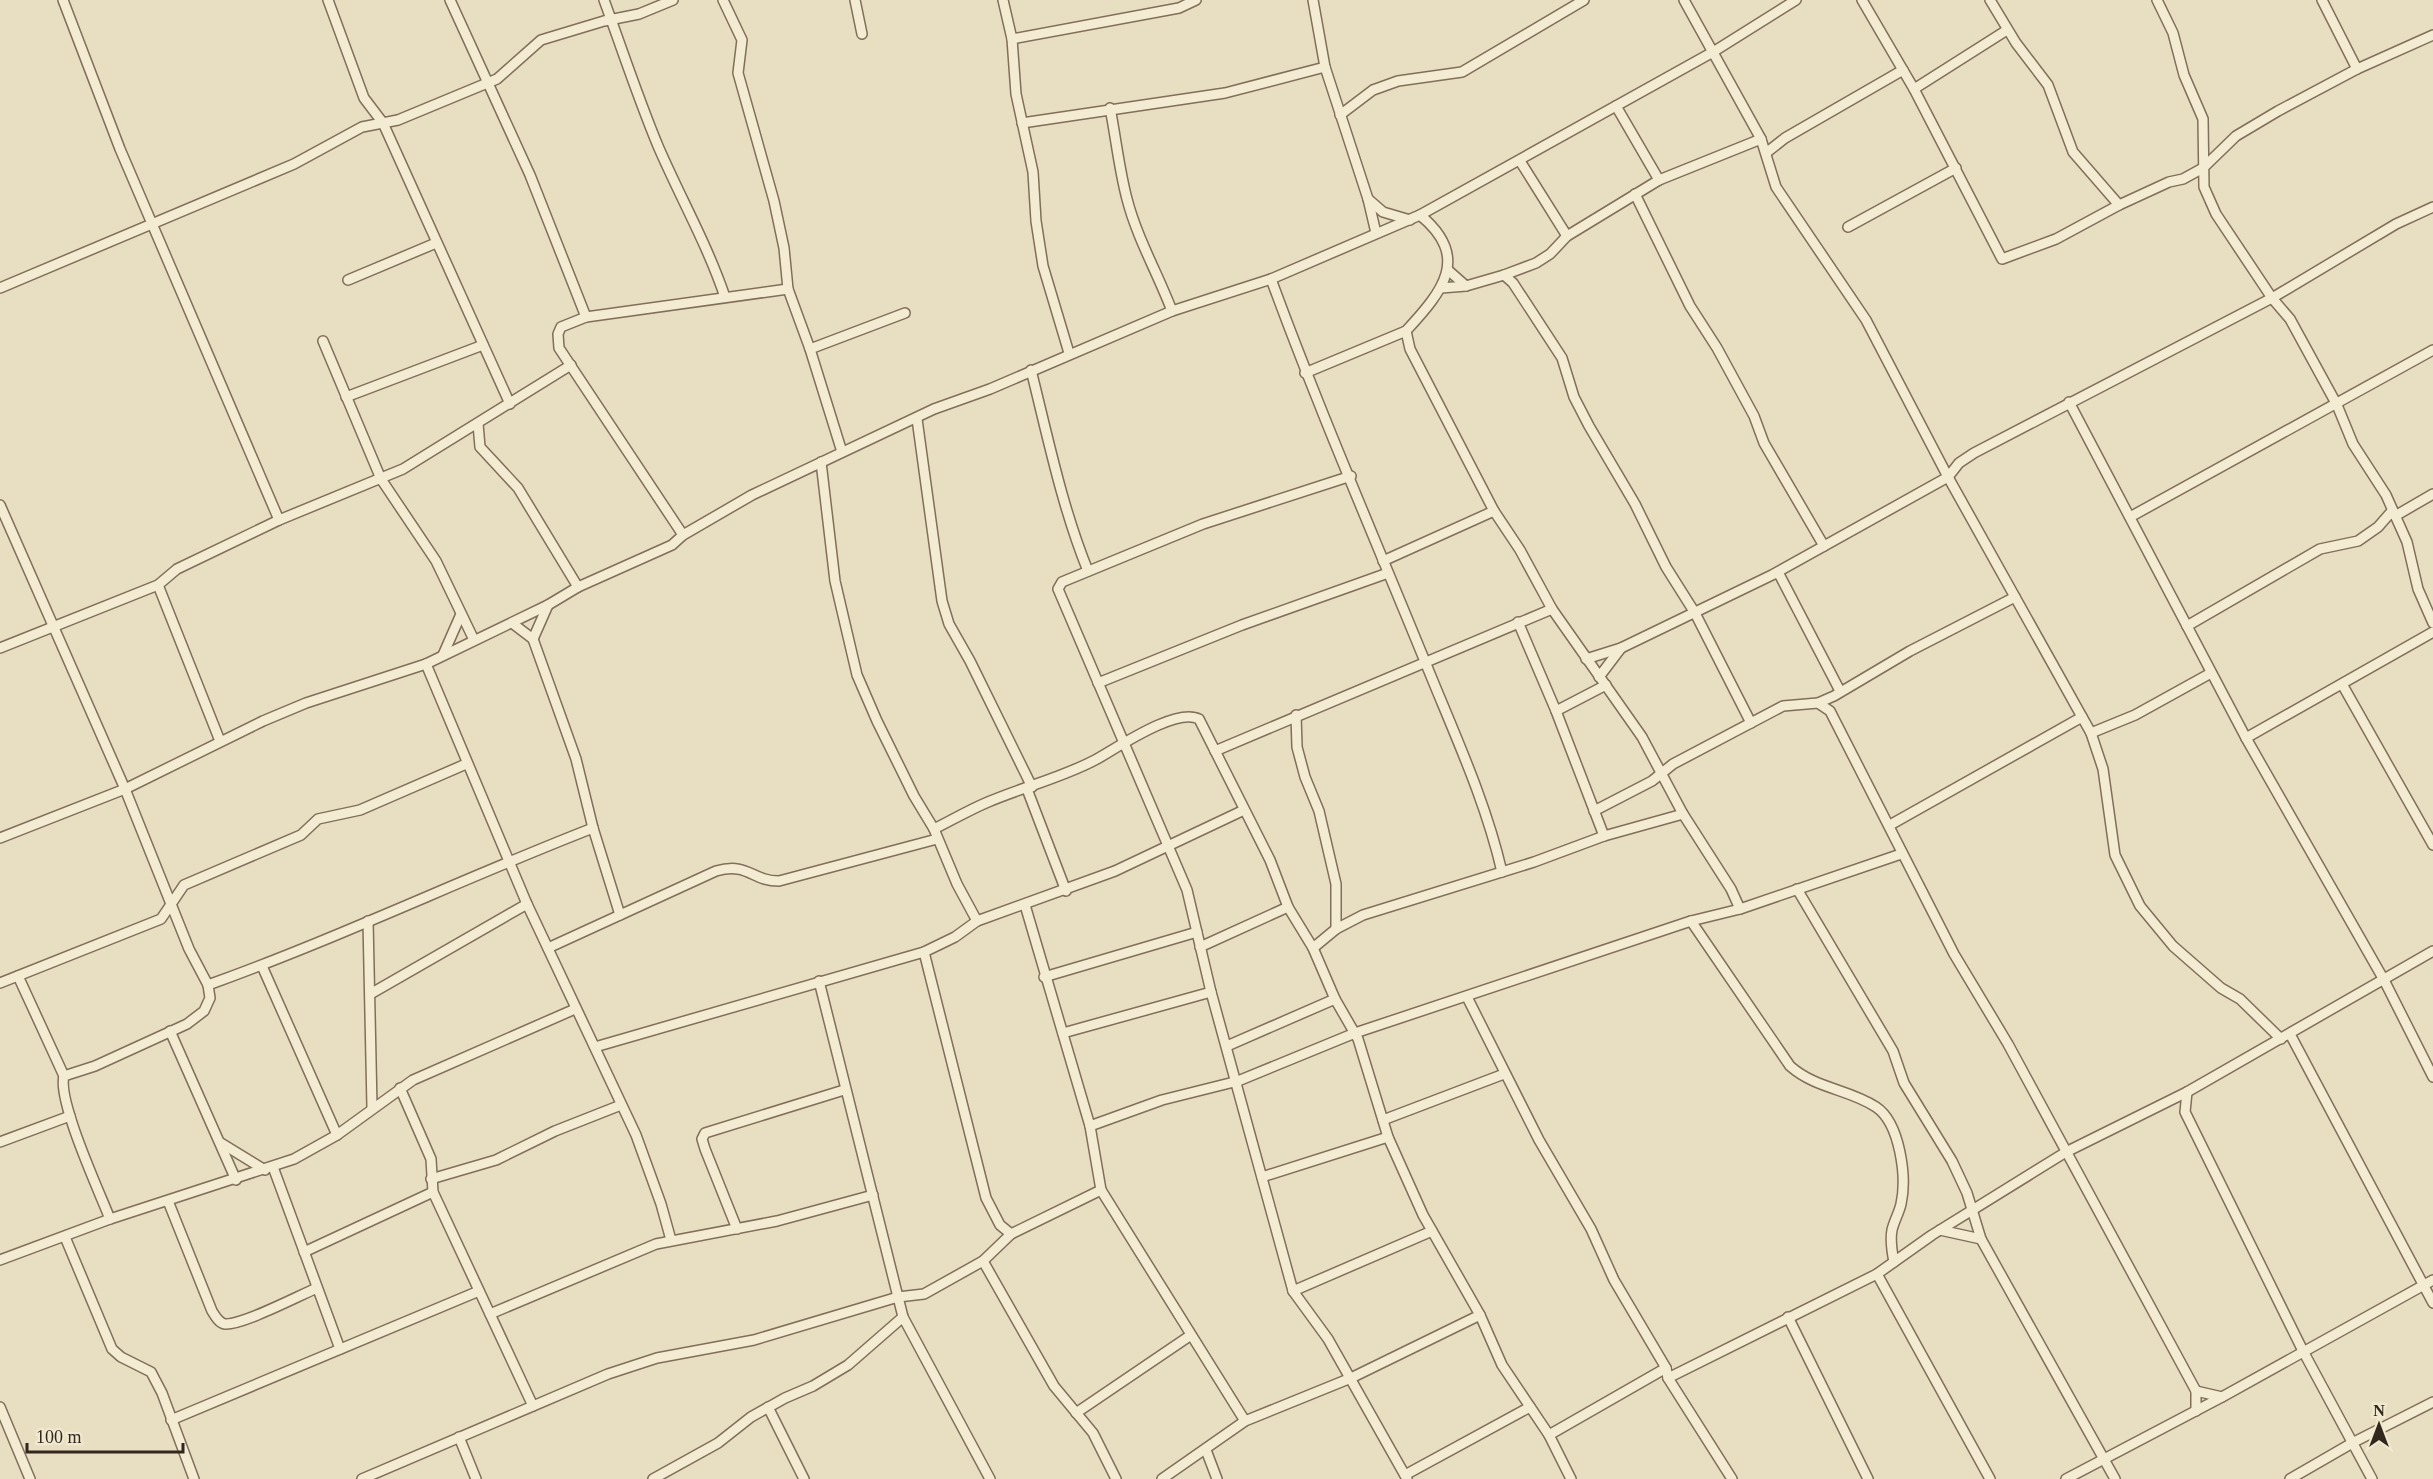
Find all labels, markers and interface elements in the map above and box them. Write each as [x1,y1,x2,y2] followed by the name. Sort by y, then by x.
[2349,1395,2409,1455] north arrow
[2373,1402,2385,1419] text: N
[27,1416,183,1454] scale bar
[36,1427,82,1447] text: 100 m

